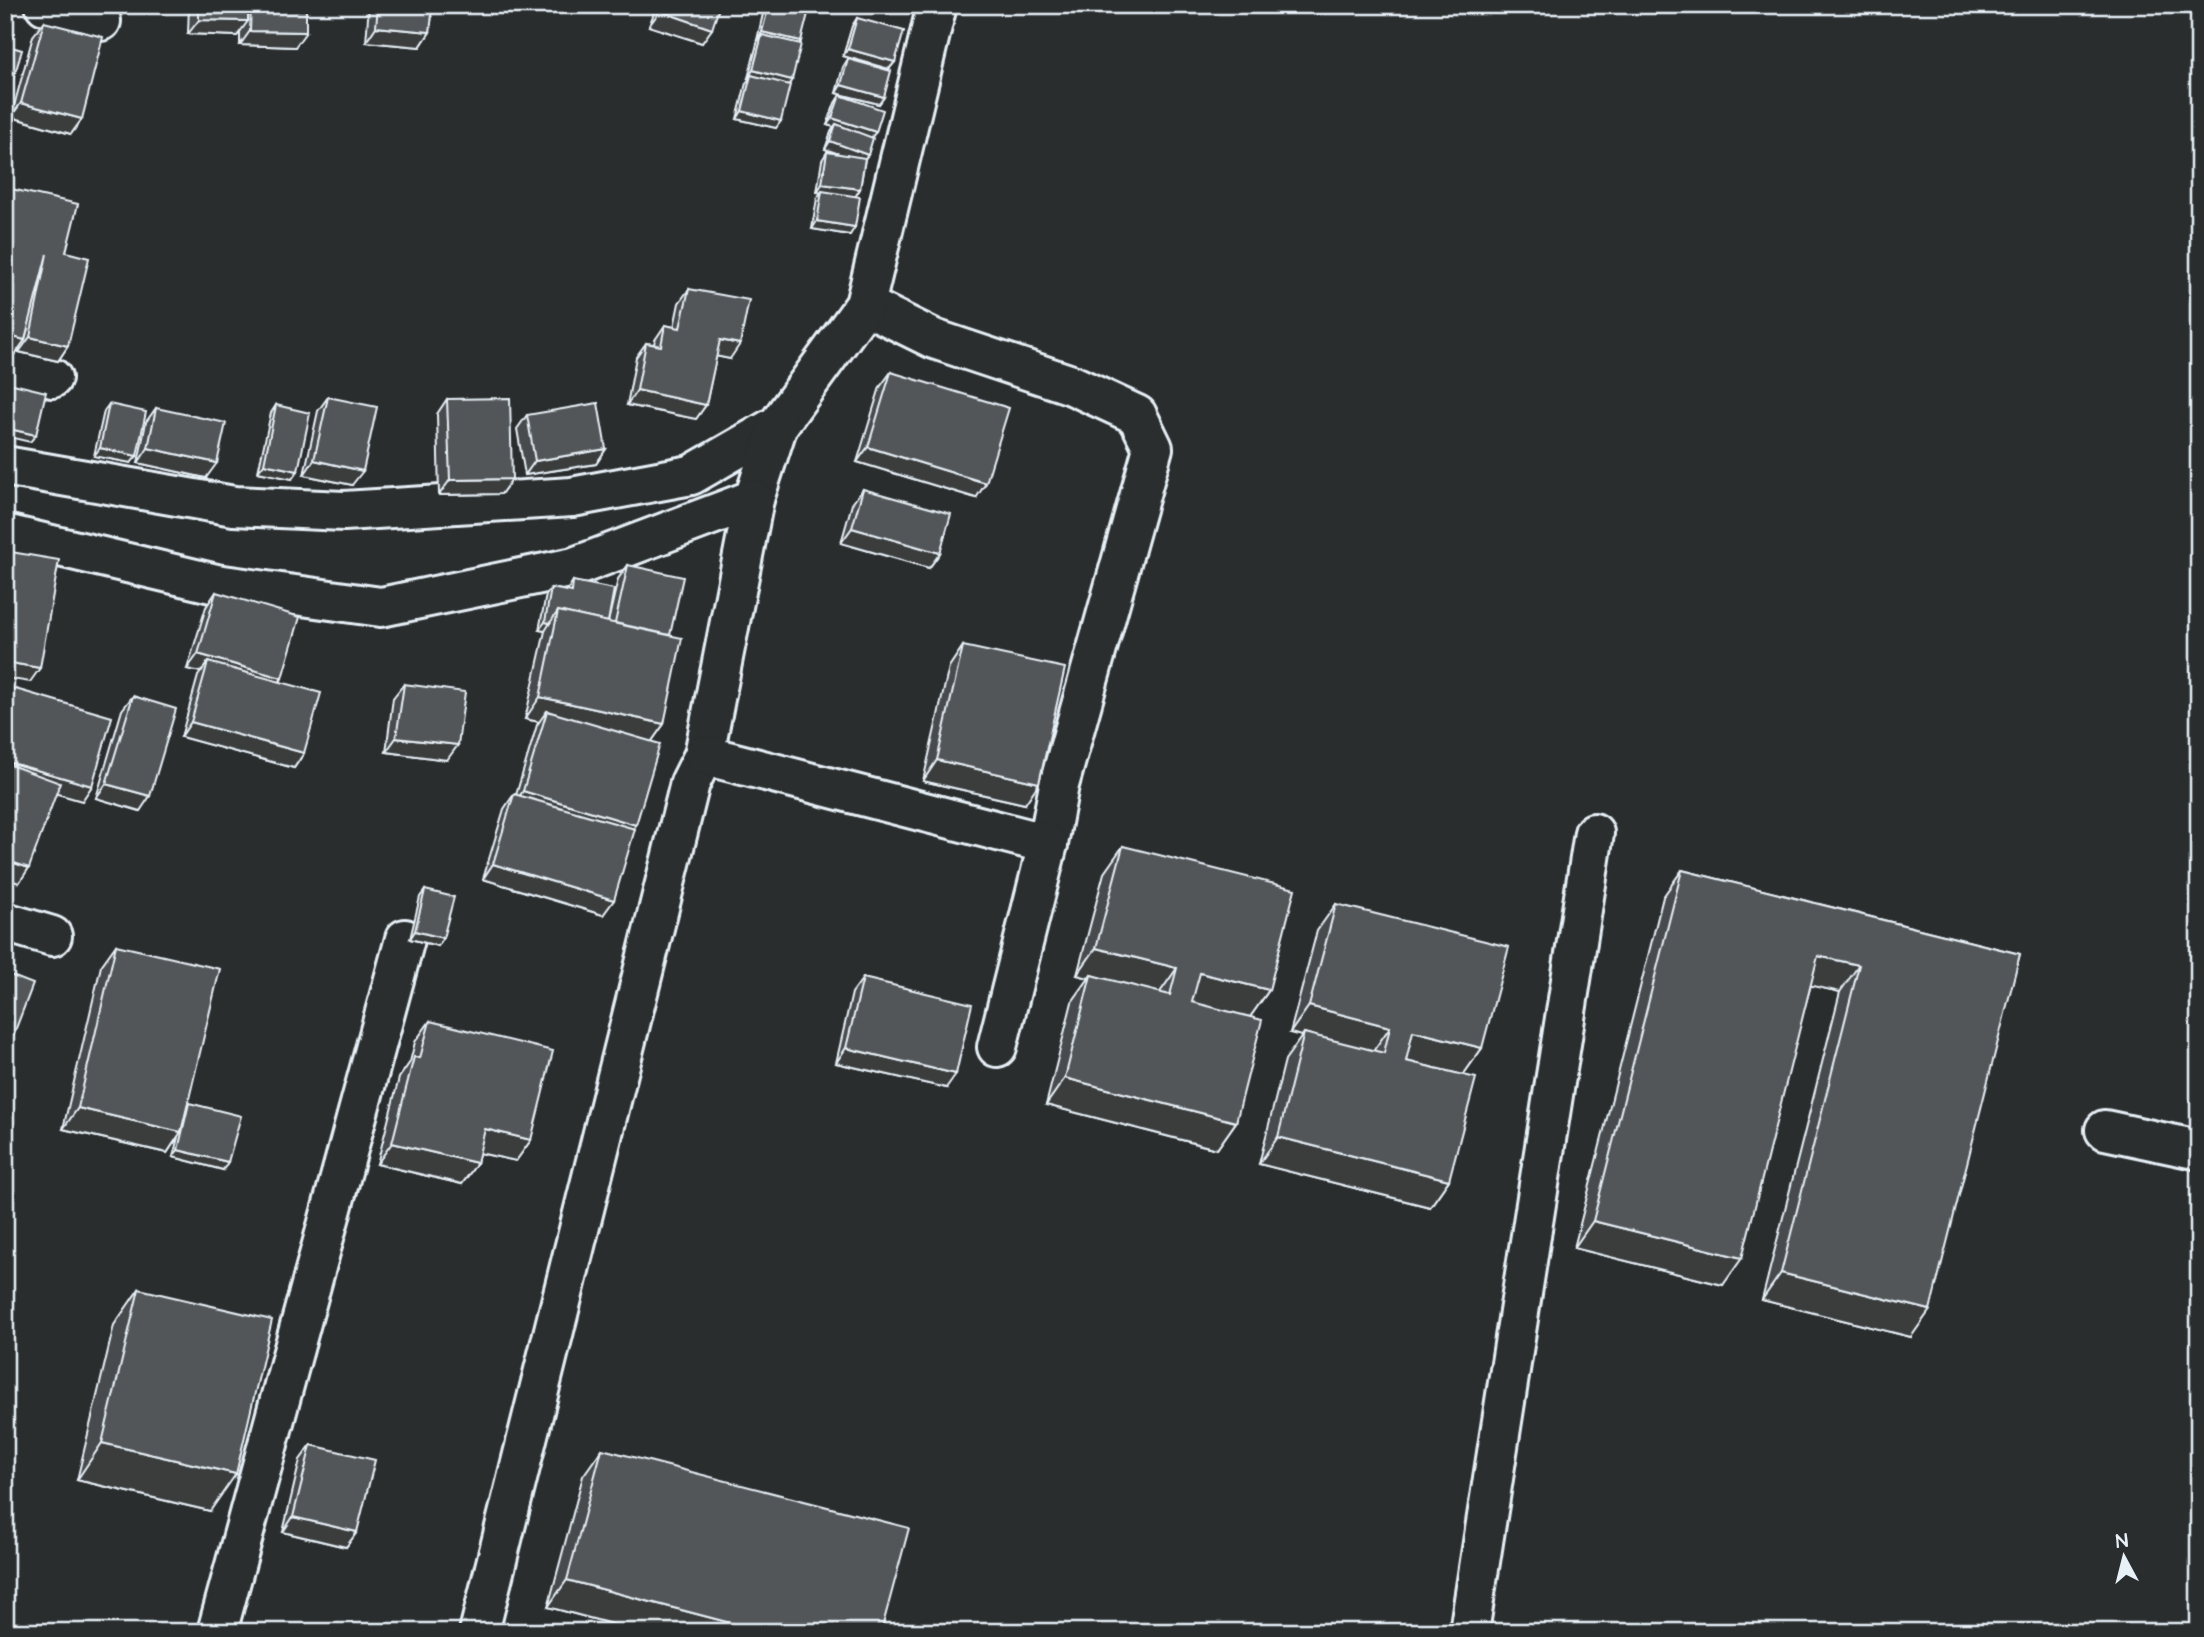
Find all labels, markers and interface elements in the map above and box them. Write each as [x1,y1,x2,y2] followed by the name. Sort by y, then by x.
[2088,1522,2158,1592] north arrow
[2115,1527,2130,1556] text: N

